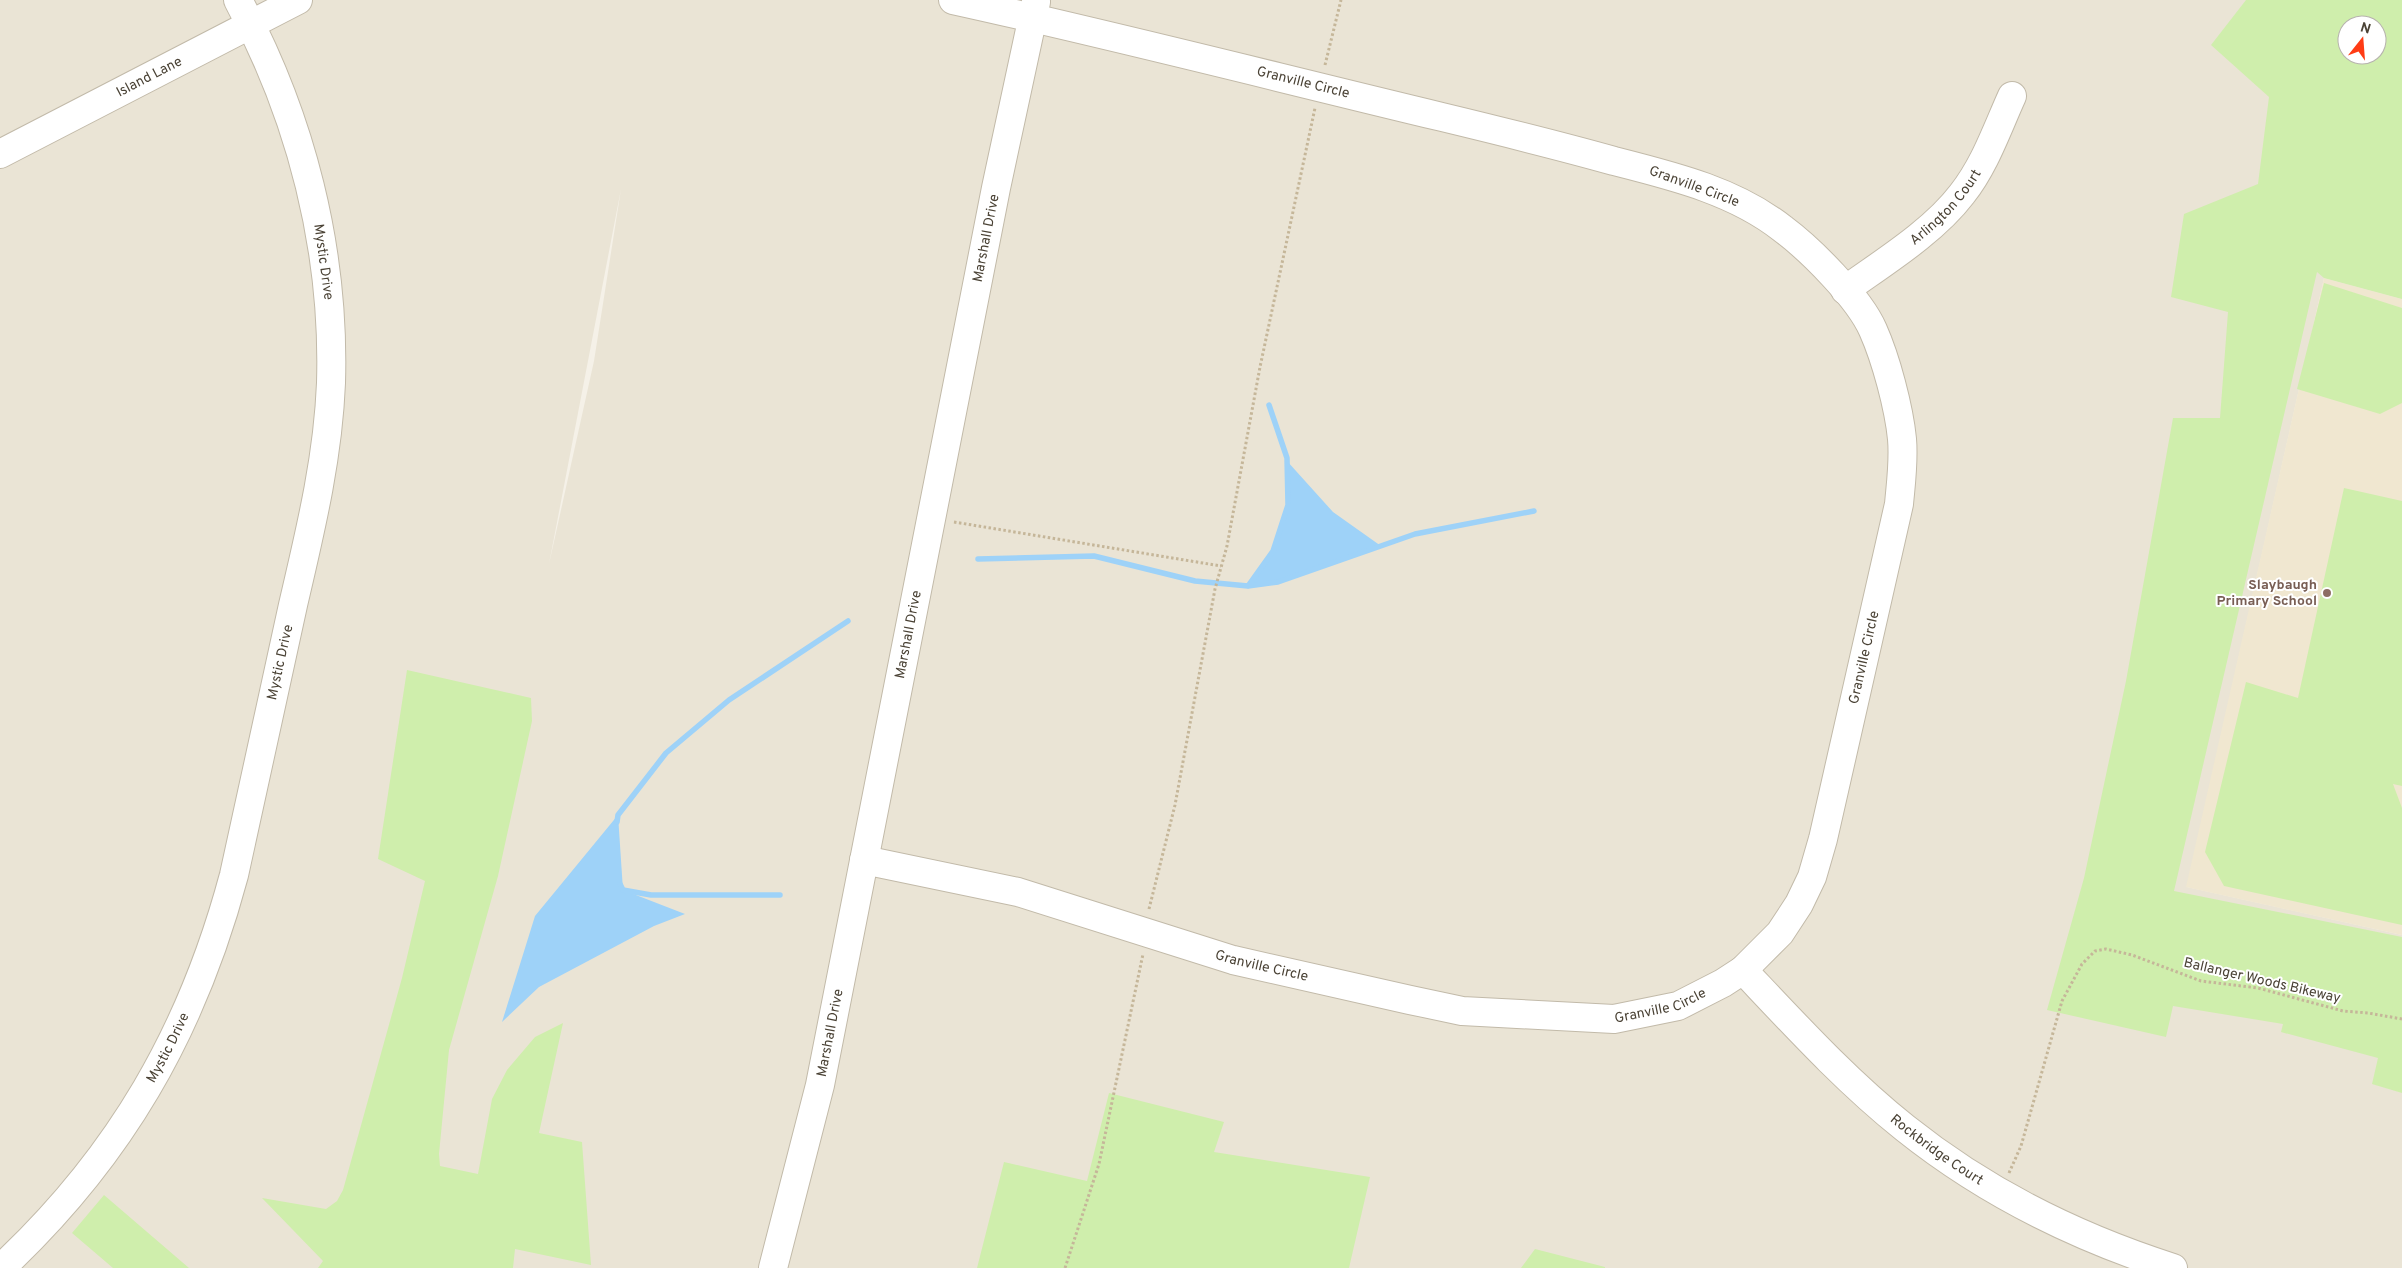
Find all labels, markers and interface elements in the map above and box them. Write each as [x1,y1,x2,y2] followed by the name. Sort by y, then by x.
[2337,15,2387,65] north arrow
[2358,19,2373,39] text: N
[113,53,185,101] street label: Island Lane
[1255,63,1351,103] street label: Granville Circle
[1646,163,1742,211] street label: Granville Circle
[1906,166,1985,249] street label: Arlington Court
[969,193,1003,284] street label: Marshall Drive
[309,223,337,301] street label: Mystic Drive
[2216,577,2317,610] place label: Slaybaugh Primary School
[2321,587,2333,599] marker: Slaybaugh Primary School
[891,589,925,680] street label: Marshall Drive
[1845,609,1883,706] street label: Granville Circle
[264,623,297,702] street label: Mystic Drive
[1213,946,1310,985] street label: Granville Circle
[2182,955,2342,1007] street label: Ballanger Woods Bikeway
[1613,984,1709,1027] street label: Granville Circle
[813,987,847,1078] street label: Marshall Drive
[143,1010,193,1086] street label: Mystic Drive
[1887,1111,1986,1189] street label: Rockbridge Court

